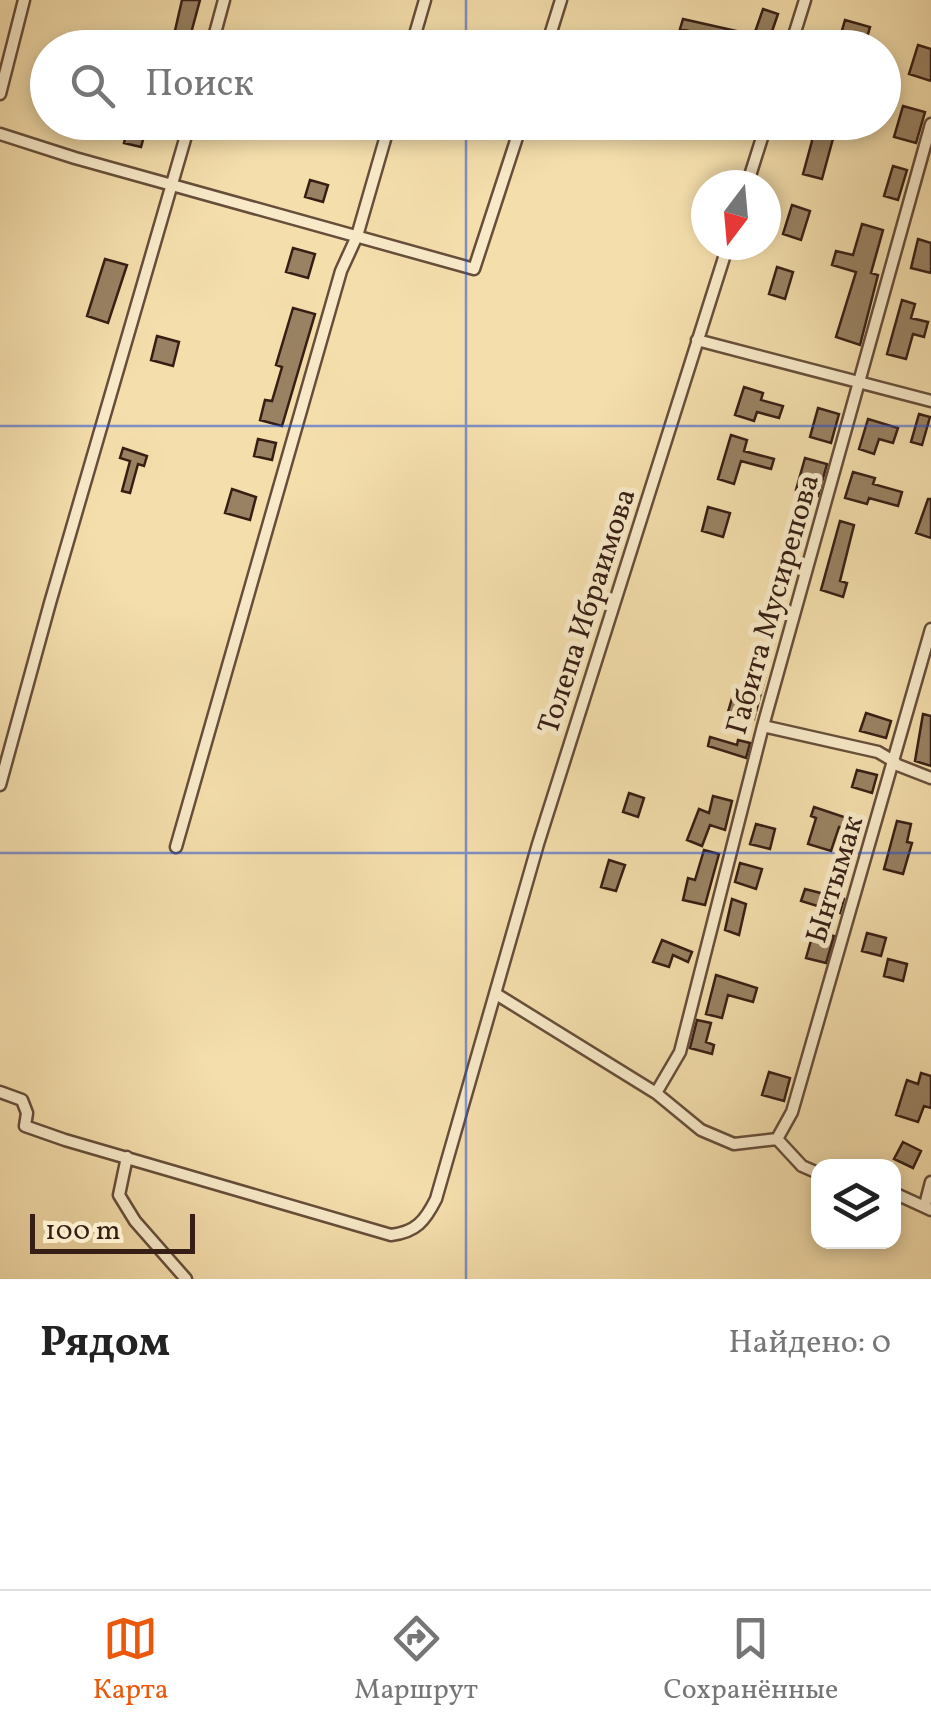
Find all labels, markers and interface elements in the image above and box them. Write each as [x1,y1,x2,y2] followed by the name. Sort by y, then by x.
[30,30,901,140] search box
[65,58,120,113] icon: search
[145,59,254,112] text: Поиск
[691,170,781,260] north arrow
[717,469,831,740] street label: Габита Мусирепова
[528,483,647,740] street label: Толепа Ибраимова
[797,811,875,949] street label: Ынтымак
[811,1159,901,1249] map controls
[811,1159,901,1249] button: layers
[30,1209,195,1254] scale bar
[45,1212,120,1251] text: 100 m
[40,1315,170,1374] text: Рядом
[729,1322,891,1366] text: Найдено: 0
[93,1611,169,1710] tab: Карта
[354,1611,478,1710] tab: Маршрут
[664,1611,838,1710] tab: Сохранённые

